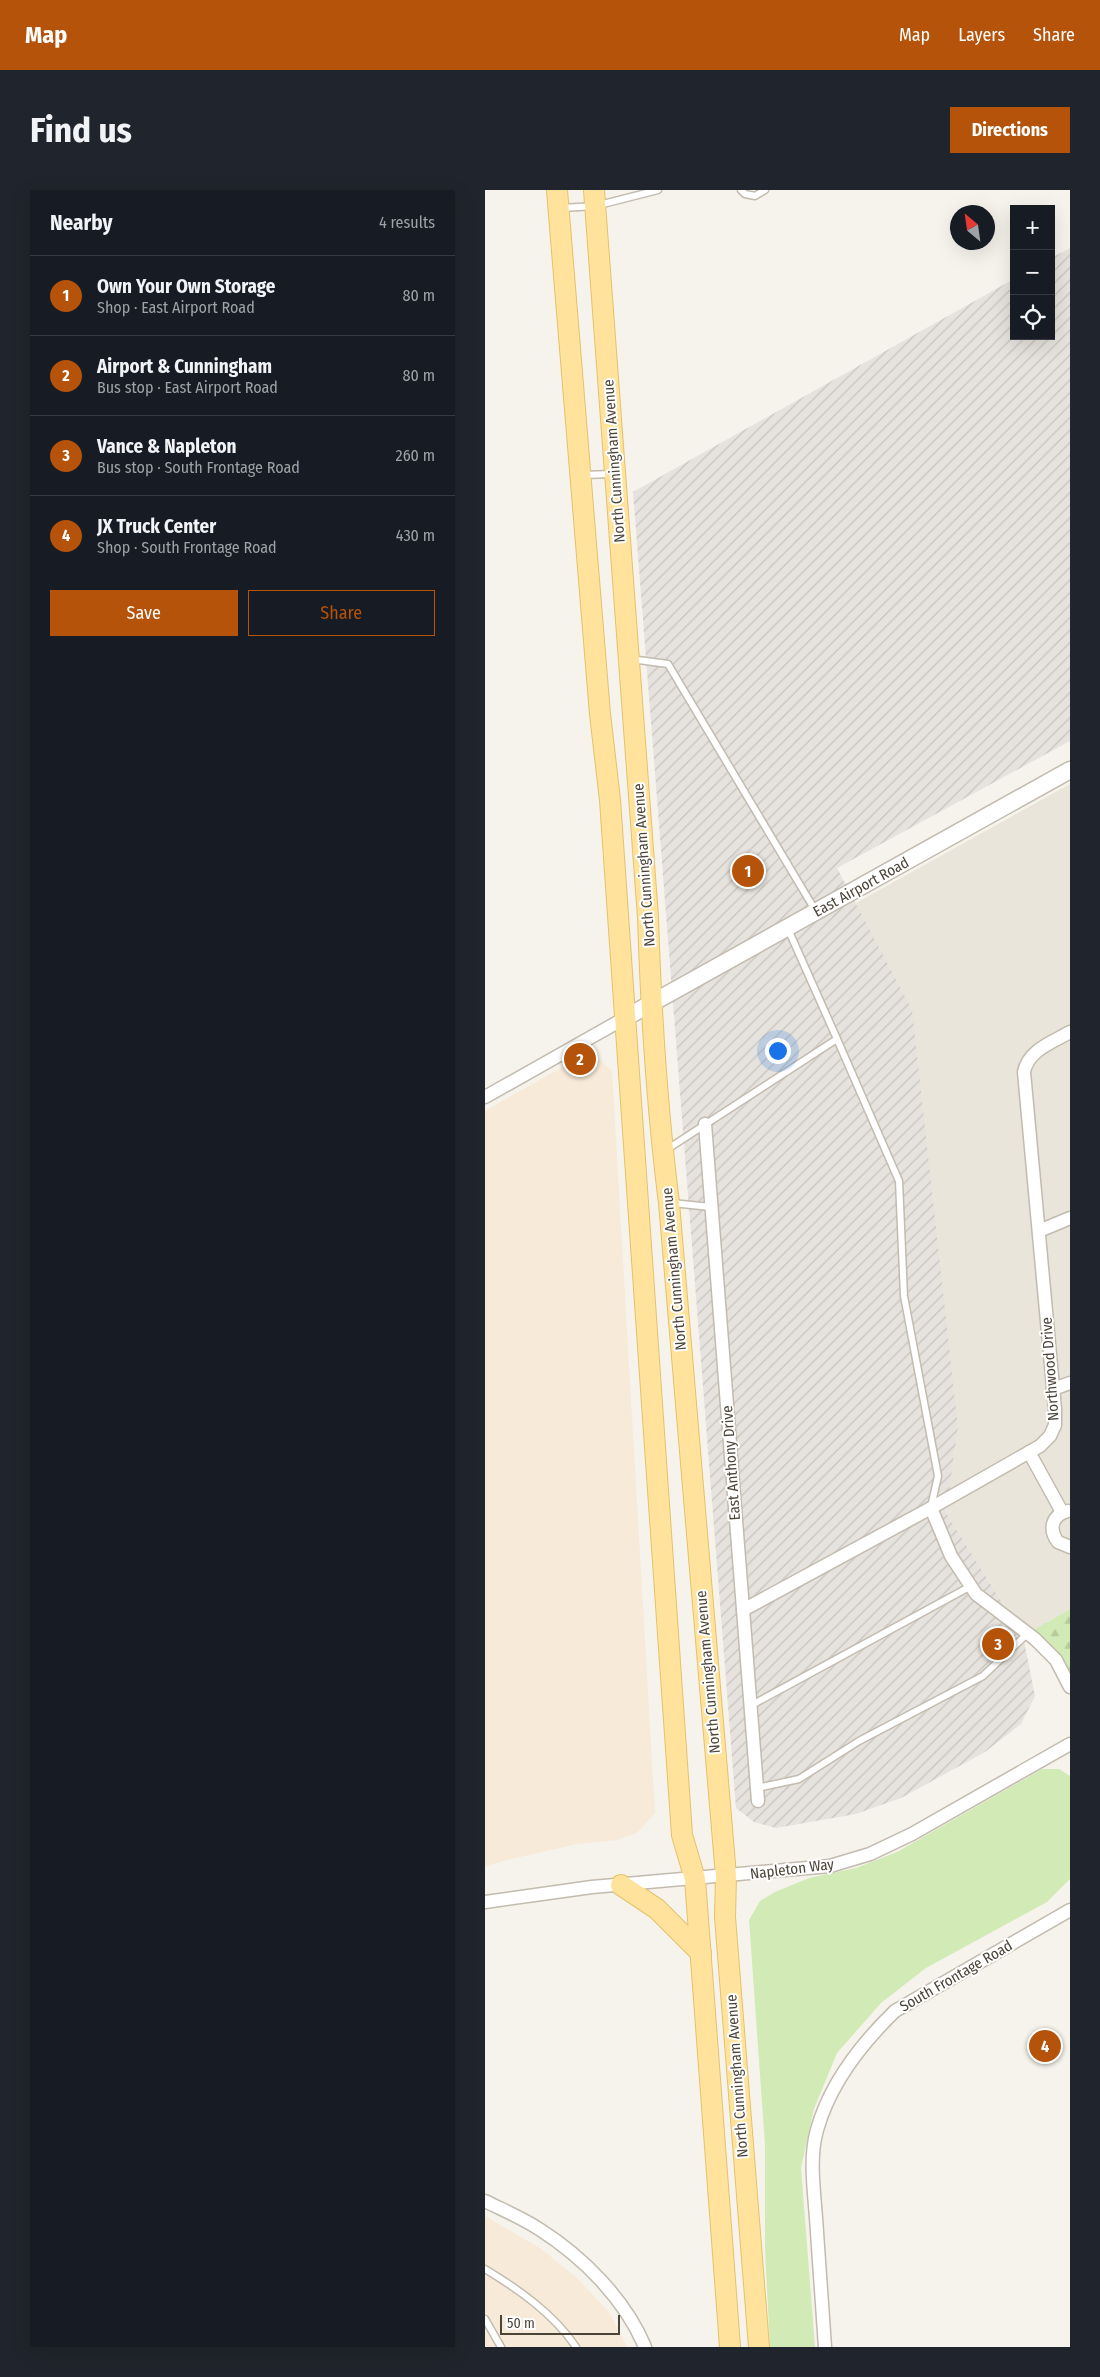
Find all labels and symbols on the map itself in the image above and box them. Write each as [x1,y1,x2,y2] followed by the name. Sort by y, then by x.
[950,205,995,250] north arrow
[599,379,629,543] street label: North Cunningham Avenue
[629,783,659,947] street label: North Cunningham Avenue
[732,852,764,890] pin: 1
[810,853,912,921] street label: East Airport Road
[765,1038,791,1064] your location
[564,1040,596,1078] pin: 2
[658,1187,690,1351] street label: North Cunningham Avenue
[1037,1317,1063,1421] street label: Northwood Drive
[718,1405,744,1521] street label: East Anthony Drive
[692,1590,724,1754] street label: North Cunningham Avenue
[982,1625,1014,1663] pin: 3
[749,1855,835,1883] street label: Napleton Way
[897,1936,1015,2016] street label: South Frontage Road
[722,1994,752,2158] street label: North Cunningham Avenue
[1029,2027,1061,2065] pin: 4
[500,2312,620,2335] scale bar

